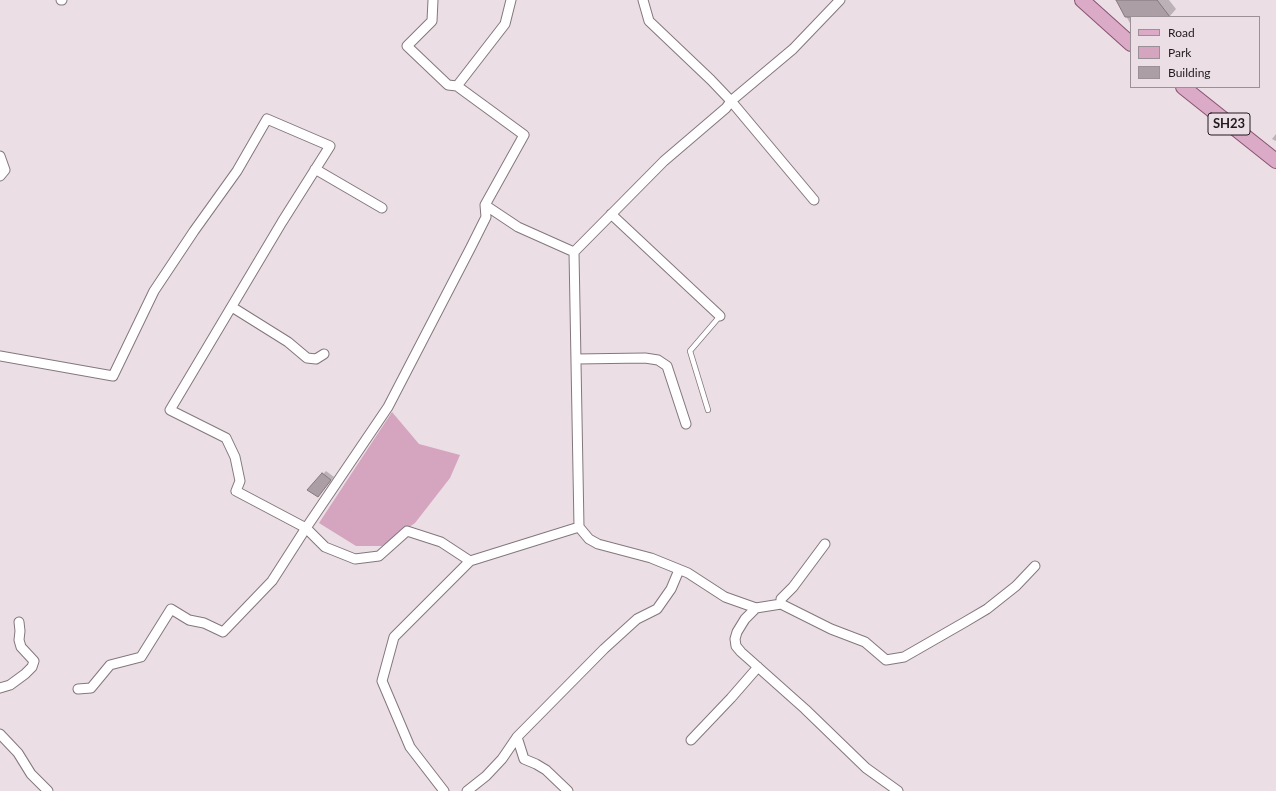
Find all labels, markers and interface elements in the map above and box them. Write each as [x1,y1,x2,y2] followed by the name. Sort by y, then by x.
[1130,16,1260,88] legend
[1168,25,1195,40] text: Road
[1168,45,1191,60] text: Park
[1168,65,1211,80] text: Building
[1208,113,1250,135] road number: SH23

